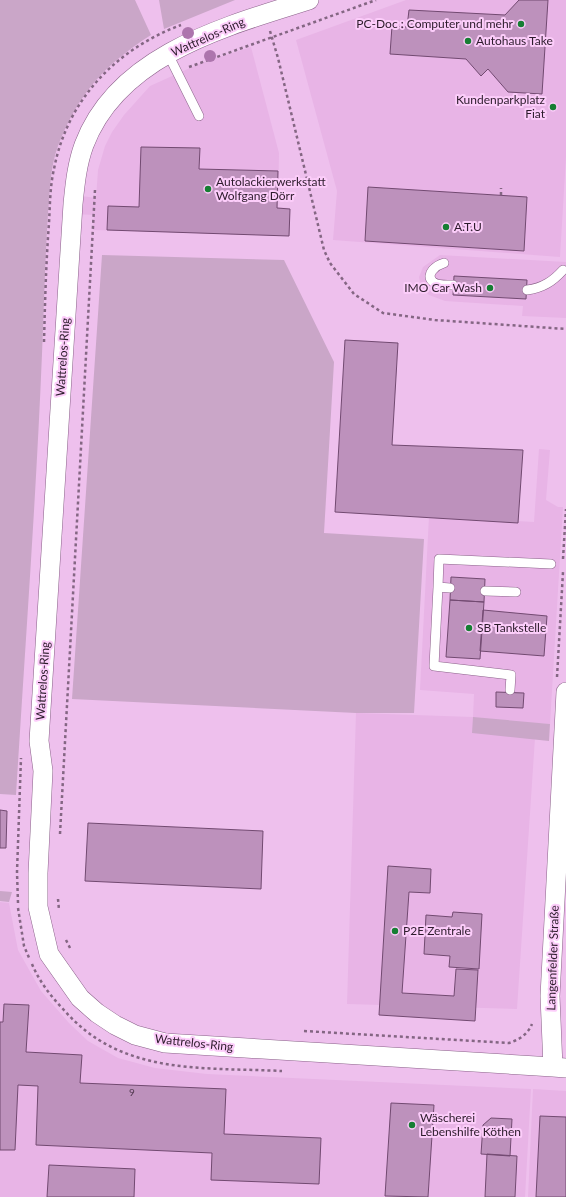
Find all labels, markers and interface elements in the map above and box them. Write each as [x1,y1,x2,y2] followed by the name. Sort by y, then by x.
[169,14,247,59] street label: Wattrelos-Ring
[356,16,514,31] place label: PC-Doc : Computer und mehr
[516,19,526,29] marker: PC-Doc : Computer und mehr
[476,33,553,48] place label: Autohaus Take
[463,36,473,46] marker: Autohaus Take
[456,92,546,121] place label: Kundenparkplatz Fiat
[548,102,558,112] marker: Kundenparkplatz Fiat
[216,174,326,203] place label: Autolackierwerkstatt Wolfgang Dörr
[203,184,213,194] marker: Autolackierwerkstatt Wolfgang Dörr
[454,219,482,234] place label: A.T.U
[441,222,451,232] marker: A.T.U
[404,280,482,295] place label: IMO Car Wash
[485,283,495,293] marker: IMO Car Wash
[52,317,73,397] street label: Wattrelos-Ring
[477,620,546,635] place label: SB Tankstelle
[464,623,474,633] marker: SB Tankstelle
[32,641,53,721] street label: Wattrelos-Ring
[543,905,562,1011] street label: Langenfelder Straße
[403,923,471,938] place label: P2E Zentrale
[390,926,400,936] marker: P2E Zentrale
[154,1031,234,1054] street label: Wattrelos-Ring
[129,1086,135,1098] house number: 9
[420,1110,521,1139] place label: Wäscherei Lebenshilfe Köthen
[407,1120,417,1130] marker: Wäscherei Lebenshilfe Köthen

